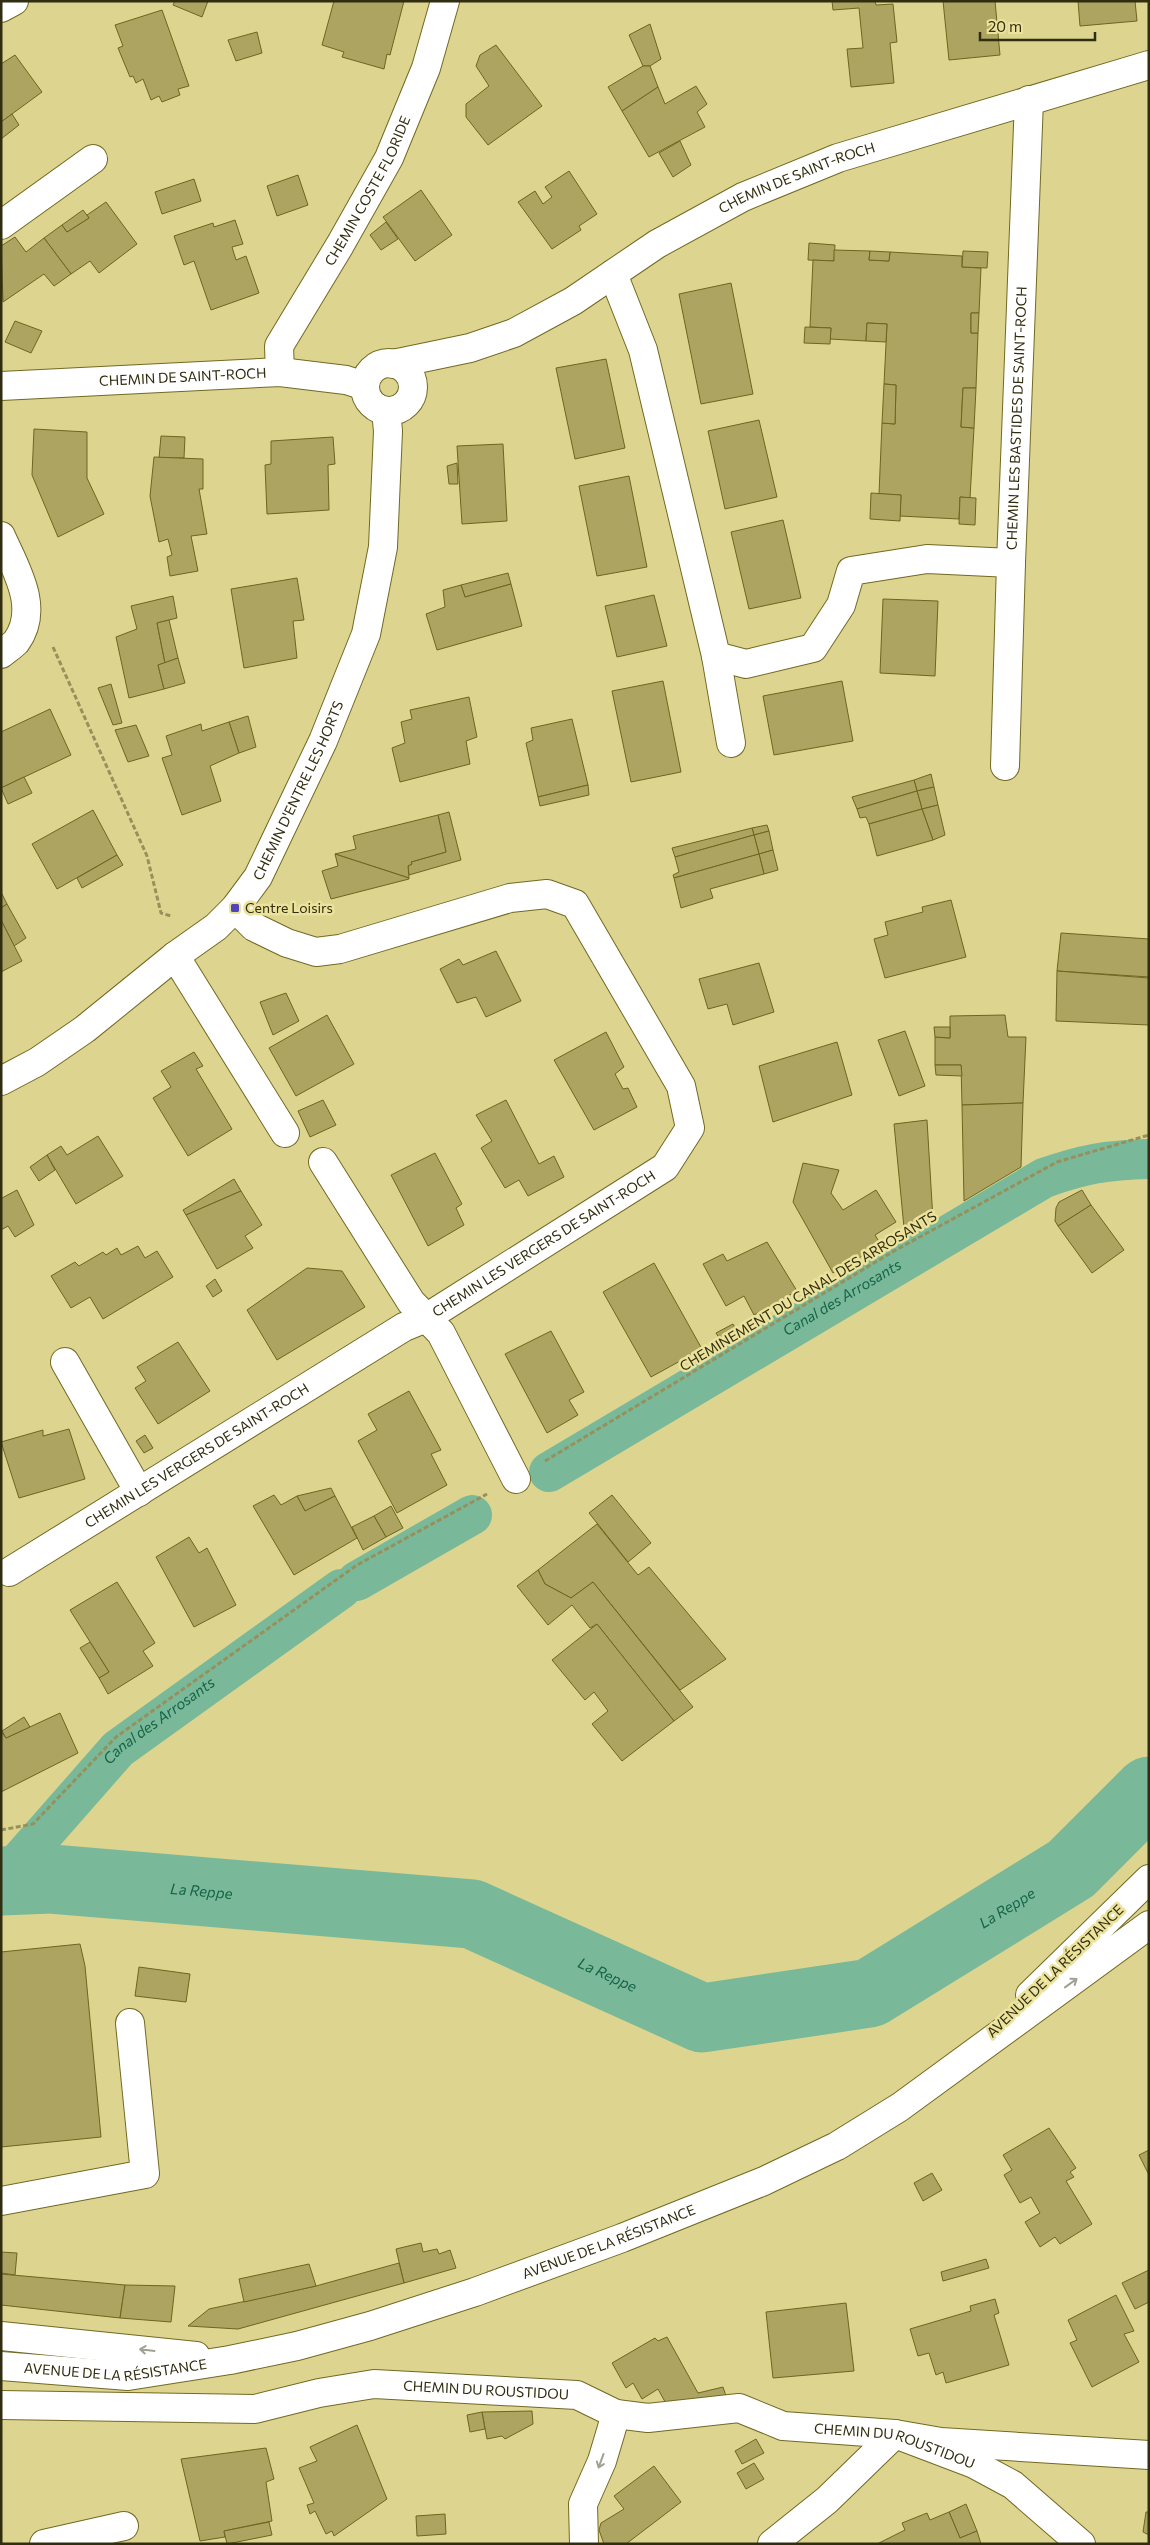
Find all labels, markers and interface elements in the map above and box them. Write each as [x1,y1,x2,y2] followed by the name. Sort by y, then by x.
[980,10,1095,42] scale bar
[988,17,1022,35] text: 20 m
[321,113,413,269] street label: CHEMIN COSTE FLORIDE
[715,138,877,217] street label: CHEMIN DE SAINT-ROCH
[1003,286,1030,550] street label: CHEMIN LES BASTIDES DE SAINT-ROCH
[99,364,267,389] street label: CHEMIN DE SAINT-ROCH
[249,698,346,883] street label: CHEMIN D'ENTRE LES HORTS
[245,899,333,916] place label: Centre Loisirs
[229,902,241,914] marker: Centre Loisirs
[429,1166,658,1320] street label: CHEMIN LES VERGERS DE SAINT-ROCH
[676,1207,939,1374] street label: CHEMINEMENT DU CANAL DES ARROSANTS
[779,1255,904,1339] water label: Canal des Arrosants
[81,1379,312,1531] street label: CHEMIN LES VERGERS DE SAINT-ROCH
[99,1673,218,1768] water label: Canal des Arrosants
[170,1879,233,1902] water label: La Reppe
[975,1883,1038,1932] water label: La Reppe
[983,1901,1127,2041] street label: AVENUE DE LA RÉSISTANCE
[576,1953,640,1995] water label: La Reppe
[1064,1978,1078,1988] one-way arrow
[520,2201,698,2282] street label: AVENUE DE LA RÉSISTANCE
[139,2345,155,2355] one-way arrow
[23,2355,208,2385] street label: AVENUE DE LA RÉSISTANCE
[403,2377,569,2403] street label: CHEMIN DU ROUSTIDOU
[814,2419,978,2472] street label: CHEMIN DU ROUSTIDOU
[596,2452,605,2468] one-way arrow

